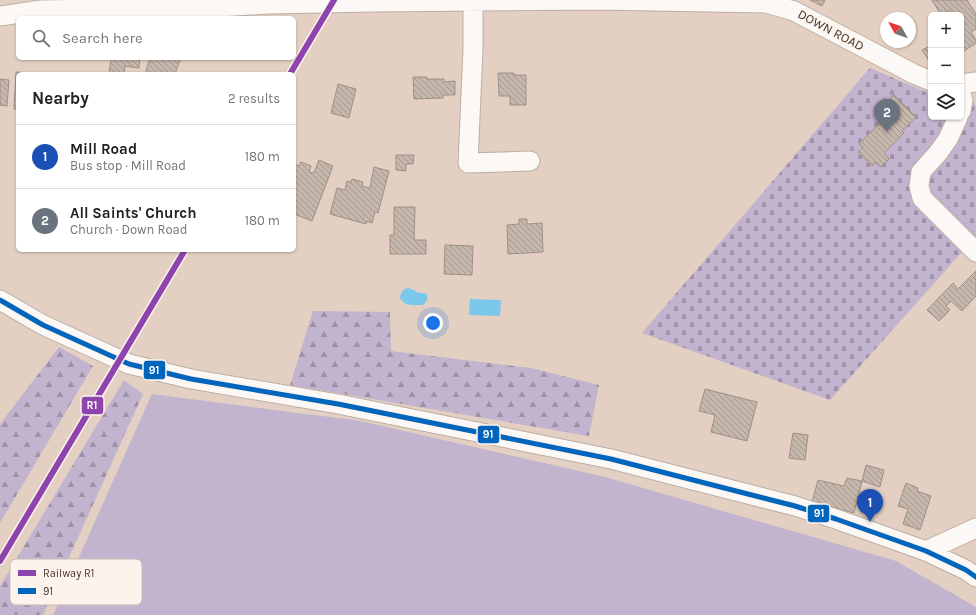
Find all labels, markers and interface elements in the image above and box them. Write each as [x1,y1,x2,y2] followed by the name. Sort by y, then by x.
[795,6,867,54] street label: DOWN ROAD
[880,12,916,48] north arrow
[928,12,964,120] map controls
[928,12,964,48] button: +
[16,16,296,60] search box
[30,27,52,49] icon: search
[62,29,143,47] text: Search here
[928,48,964,84] button: −
[928,84,964,120] button: layers
[32,88,89,108] text: Nearby
[228,91,280,106] text: 2 results
[874,99,900,132] pin: 2
[70,140,137,158] text: Mill Road
[43,149,47,164] text: 1
[245,149,280,164] text: 180 m
[70,158,186,173] text: Bus stop · Mill Road
[70,204,197,222] text: All Saints' Church
[41,213,49,228] text: 2
[245,213,280,228] text: 180 m
[70,222,187,237] text: Church · Down Road
[423,313,443,333] your location
[143,360,166,380] line badge: 91
[149,364,159,377] text: 91
[81,396,104,415] line badge: R1
[86,399,98,412] text: R1
[477,425,500,444] line badge: 91
[483,428,493,441] text: 91
[857,489,883,522] pin: 1
[807,504,830,523] line badge: 91
[814,507,824,520] text: 91
[10,559,142,605] legend
[43,567,94,580] text: Railway R1
[43,585,53,598] text: 91

